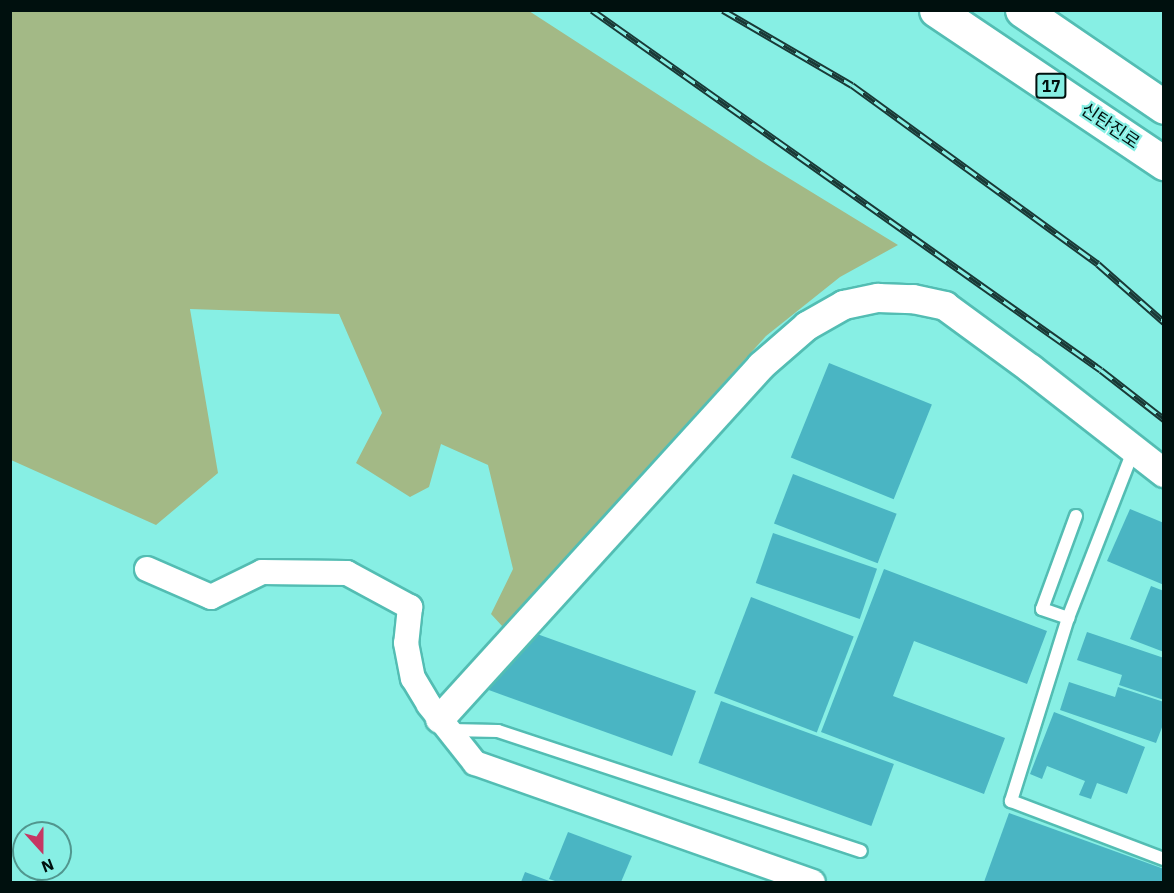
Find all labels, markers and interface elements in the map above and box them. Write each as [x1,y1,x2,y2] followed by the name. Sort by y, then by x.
[1034,73,1068,99] road number: 17
[1077,99,1143,153] street label: 신탄진로
[12,821,72,881] north arrow
[39,855,57,877] text: N

